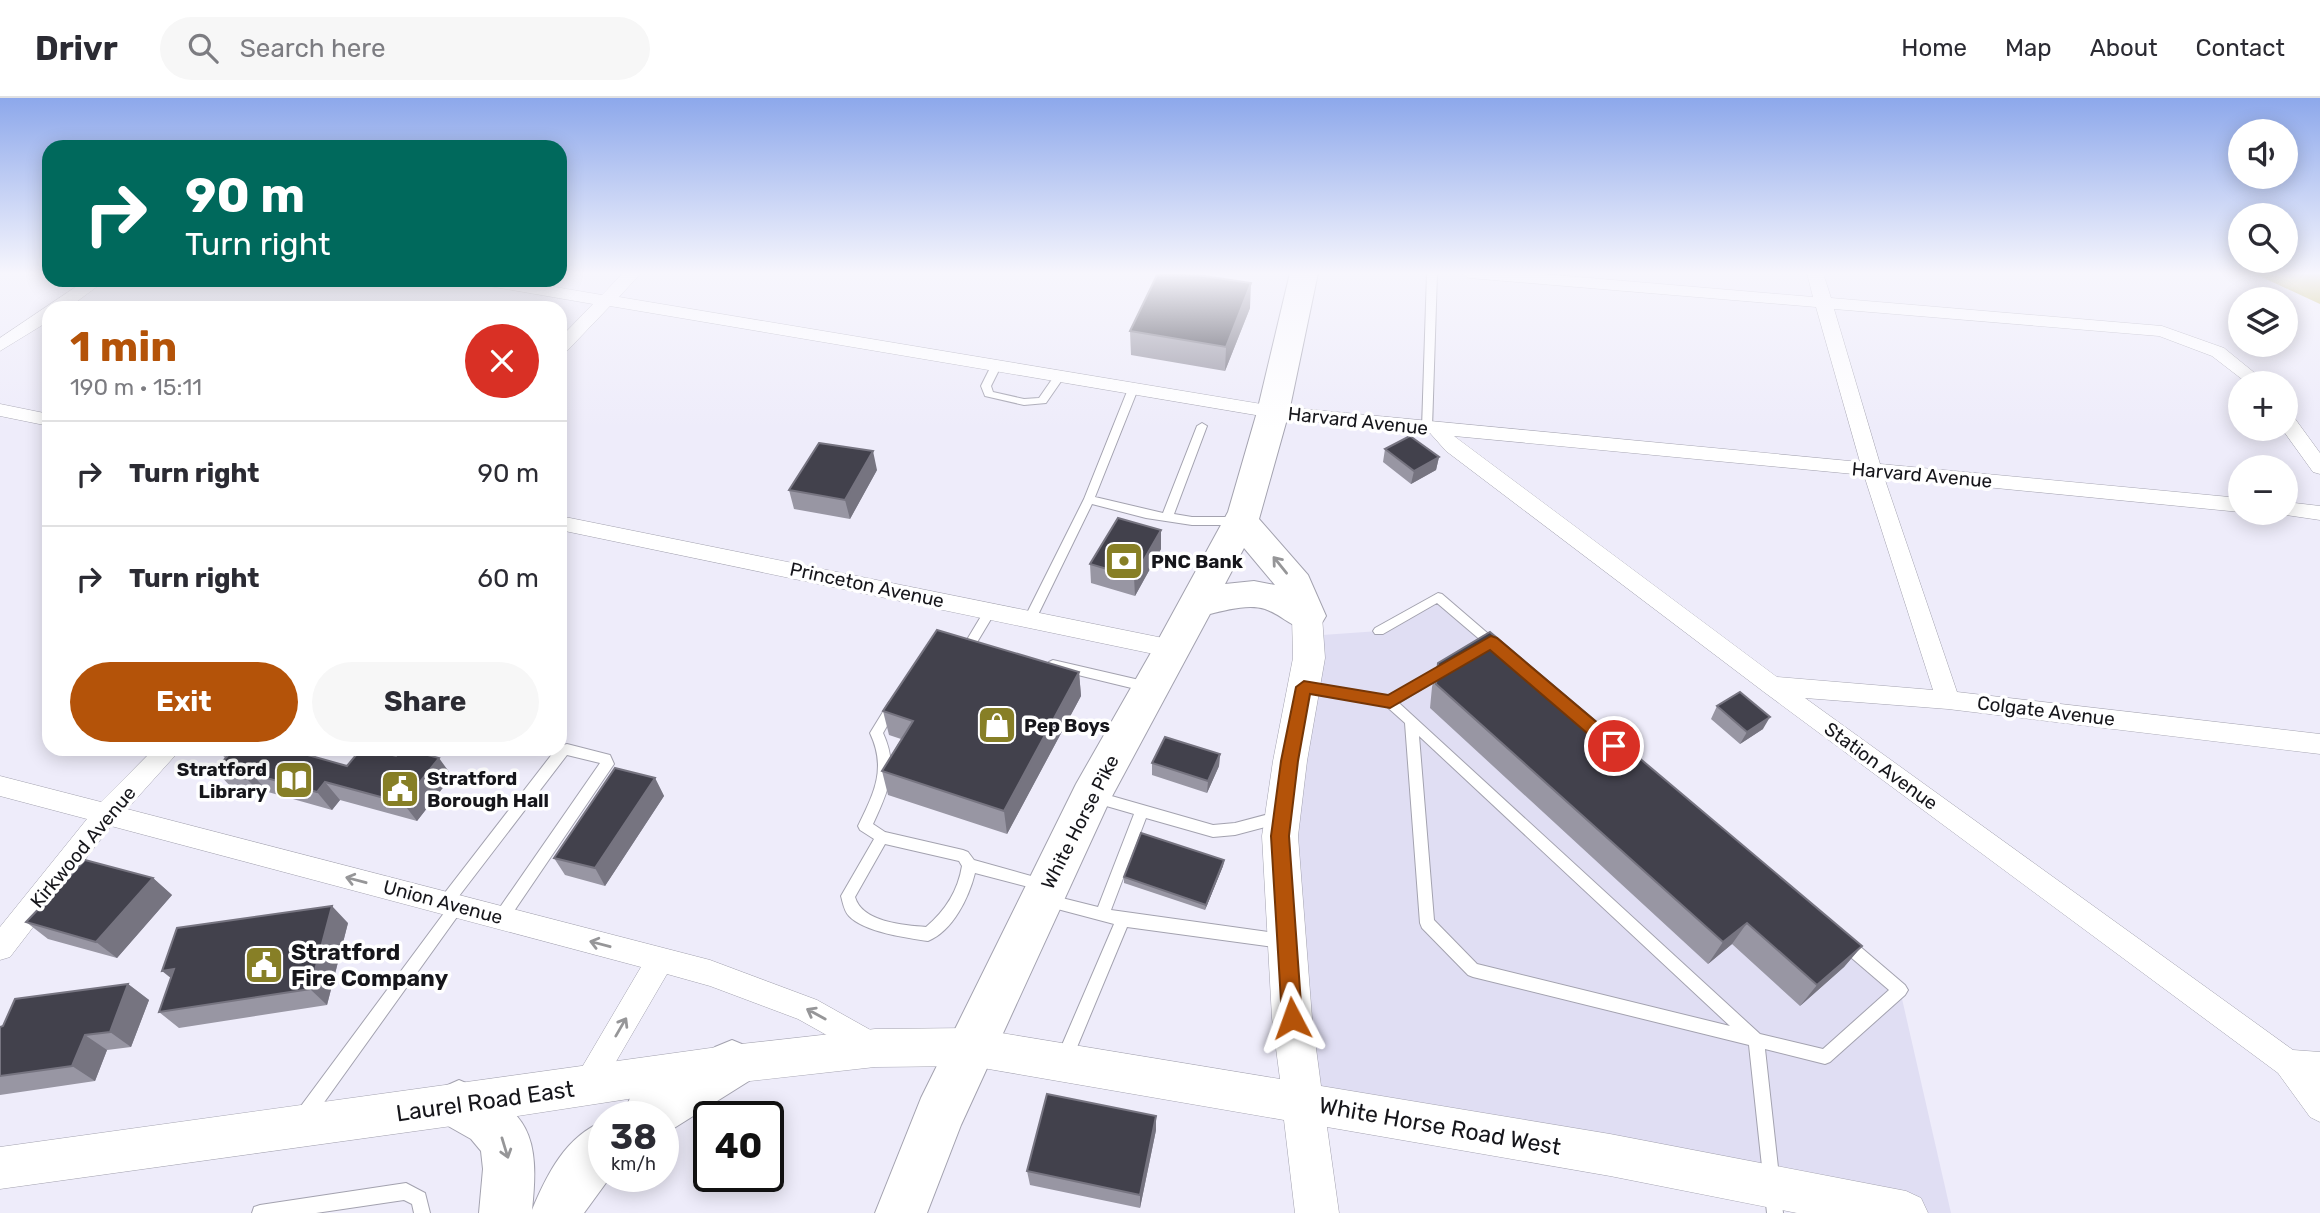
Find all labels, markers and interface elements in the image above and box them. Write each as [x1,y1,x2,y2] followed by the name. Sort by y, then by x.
[160,17,650,80] search box
[35,29,118,68] text: Drivr
[184,29,222,67] icon: search
[240,33,386,64] text: Search here
[1901,34,1967,62] text: Home
[2005,34,2052,62] text: Map
[2090,34,2158,62] text: About
[2196,34,2285,62] text: Contact
[2228,119,2298,525] map controls
[2228,119,2298,189] button: sound
[185,166,305,224] text: 90 m
[70,168,161,259] icon: right
[2228,203,2298,273] button: search
[185,225,330,263] text: Turn right
[2228,287,2298,357] button: layers
[70,322,177,372] text: 1 min
[465,324,539,398] button: close
[2228,371,2298,441] button: +
[70,373,202,401] text: 190 m · 15:11
[1287,402,1429,440] street label: Harvard Avenue
[70,455,108,493] icon: right
[2228,455,2298,525] button: −
[1851,457,1993,493] street label: Harvard Avenue
[129,458,259,489] text: Turn right
[478,458,539,489] text: 90 m
[1103,540,1145,582] bank icon: PNC Bank
[1151,550,1243,573] place label: PNC Bank
[1272,556,1288,574] one-way arrow
[788,557,946,613] street label: Princeton Avenue
[70,560,108,598] icon: right
[129,563,259,594] text: Turn right
[477,563,539,594] text: 60 m
[70,662,298,742] button: Exit
[312,662,539,742] button: Share
[1976,691,2116,731] street label: Colgate Avenue
[976,704,1018,746] shop icon: Pep Boys
[1024,714,1110,737] place label: Pep Boys
[1584,716,1644,776] pin
[1820,717,1942,815] street label: Station Avenue
[1595,727,1633,765] icon: arrive
[1036,751,1124,893] street label: White Horse Pike
[177,758,268,803] place label: Stratford Library
[273,759,315,801] library icon: Stratford Library
[427,767,549,812] place label: Stratford Borough Hall
[379,768,421,810] public building icon: Stratford Borough Hall
[25,781,141,913] street label: Kirkwood Avenue
[345,873,368,886] one-way arrow
[381,875,505,929] street label: Union Avenue
[589,937,612,950] one-way arrow
[291,938,448,992] place label: Stratford Fire Company
[243,944,285,986] public building icon: Stratford Fire Company
[1255,981,1329,1055] position arrow
[806,1007,827,1020] one-way arrow
[614,1017,628,1037] one-way arrow
[394,1075,576,1127] street label: Laurel Road East
[1317,1091,1563,1161] street label: White Horse Road West
[693,1101,784,1192] speed limit sign: 40
[610,1116,657,1158] text: 38
[500,1137,513,1159] one-way arrow
[611,1153,656,1175] text: km/h

